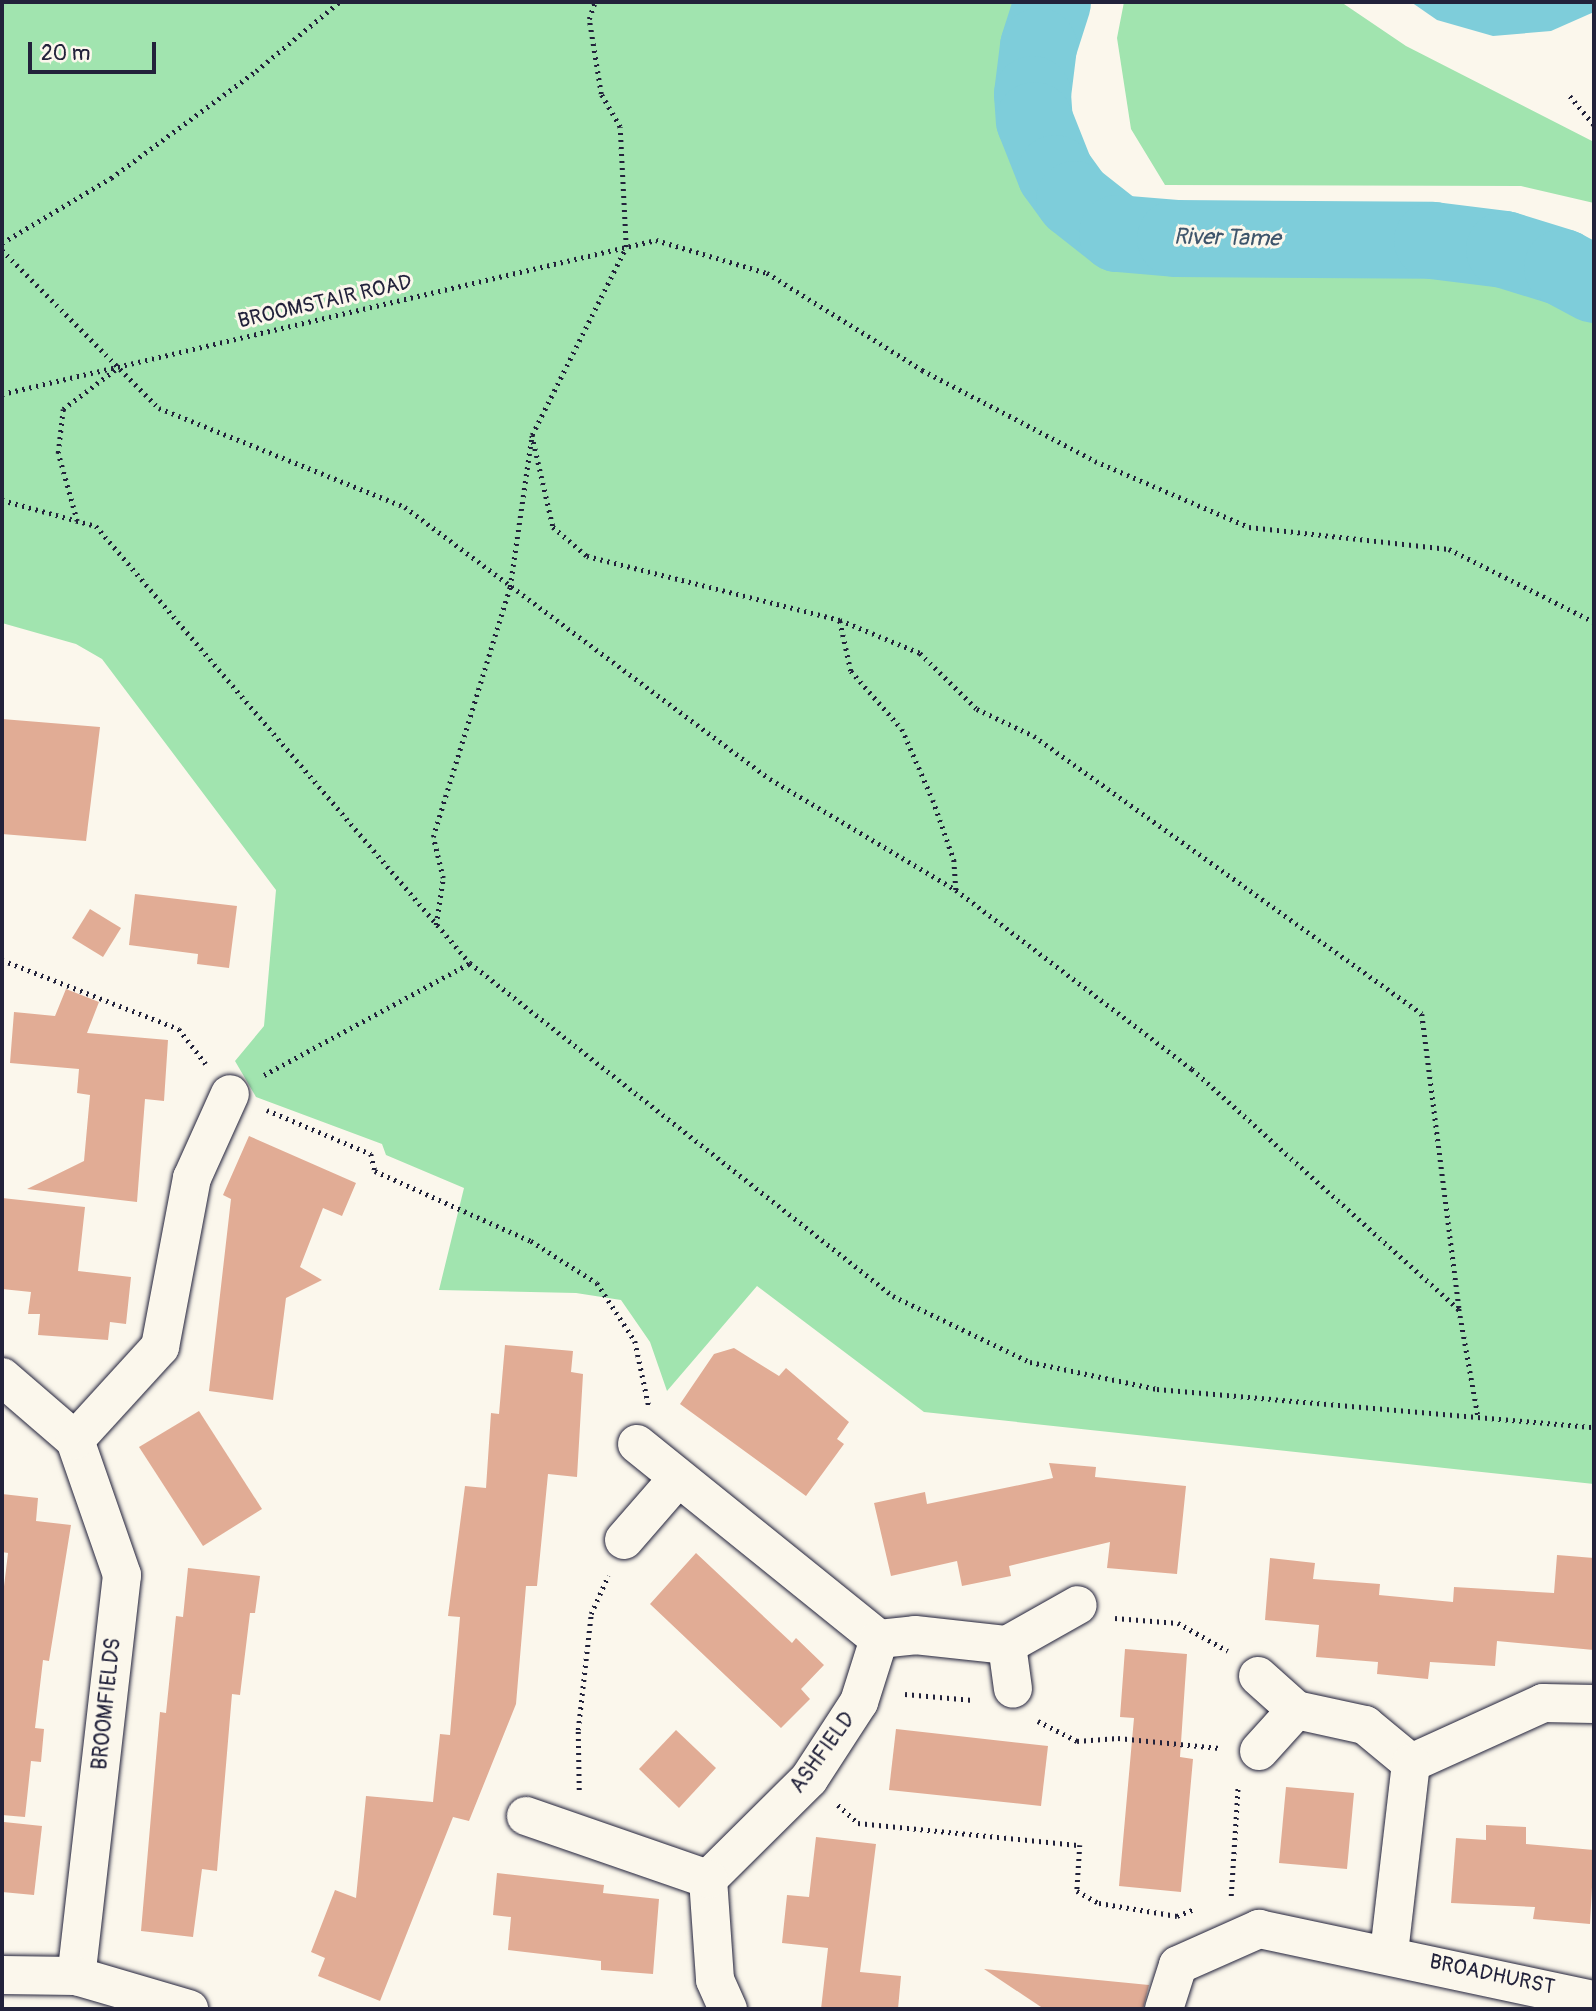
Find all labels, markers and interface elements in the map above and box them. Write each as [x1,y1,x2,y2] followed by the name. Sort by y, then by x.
[32,28,159,72] scale bar
[41,40,90,67] text: 20 m
[1173,223,1281,253] water label: River Tame
[236,270,414,334] street label: BROOMSTAIR ROAD
[88,1637,126,1771] street label: BROOMFIELDS
[785,1708,861,1798] street label: ASHFIELD
[1427,1949,1557,2001] street label: BROADHURST

